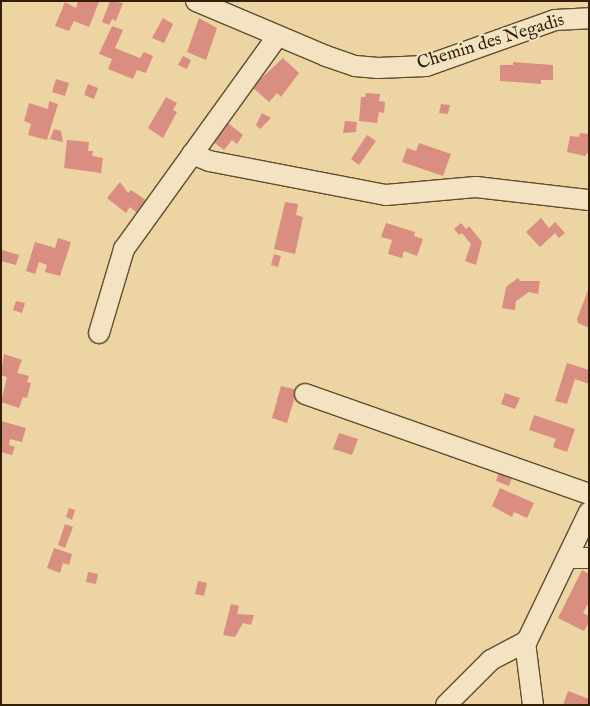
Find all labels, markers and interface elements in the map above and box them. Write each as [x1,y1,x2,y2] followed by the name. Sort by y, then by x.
[415,10,567,76] street label: Chemin des Negadis

